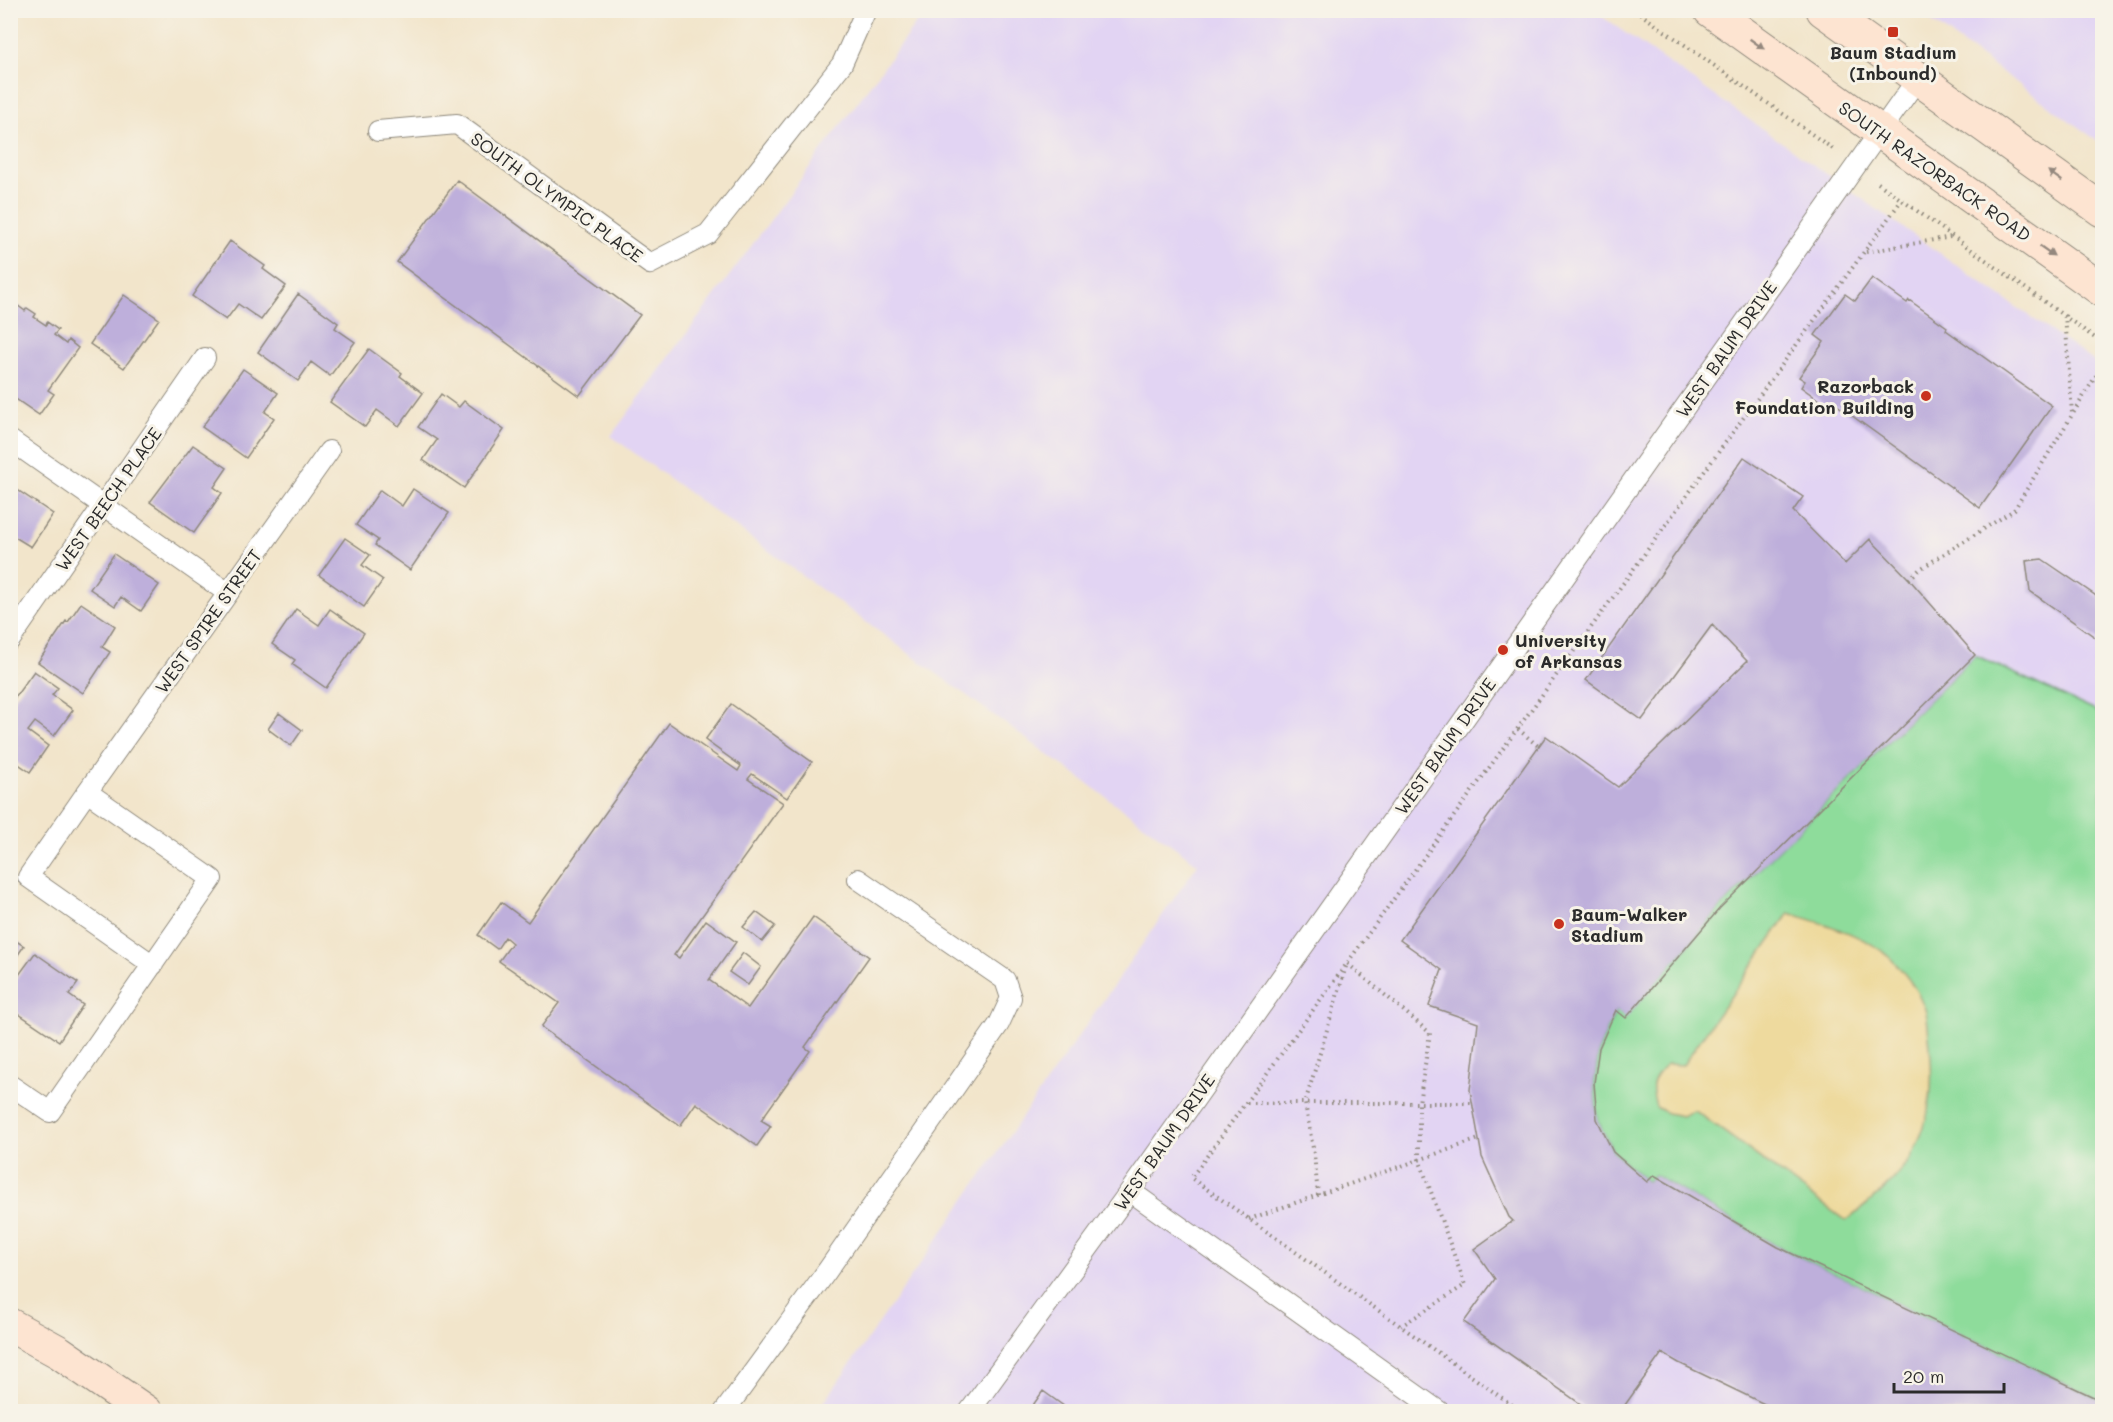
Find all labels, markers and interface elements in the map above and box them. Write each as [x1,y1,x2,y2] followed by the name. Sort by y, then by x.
[1886,25,1900,39] marker: Baum Stadium (Inbound)
[1750,38,1765,50] one-way arrow
[1830,40,1956,85] place label: Baum Stadium (Inbound)
[1834,95,2036,247] street label: SOUTH RAZORBACK ROAD
[466,126,648,268] street label: SOUTH OLYMPIC PLACE
[2047,170,2063,182] one-way arrow
[2039,245,2055,257] one-way arrow
[1670,276,1782,422] street label: WEST BAUM DRIVE
[1735,374,1914,419] place label: Razorback Foundation Building
[1919,389,1933,403] marker: Razorback Foundation Building
[49,422,167,576] street label: WEST BEECH PLACE
[149,544,267,698] street label: WEST SPIRE STREET
[1515,628,1622,673] place label: University of Arkansas
[1496,643,1510,657] marker: University of Arkansas
[1389,673,1501,819] street label: WEST BAUM DRIVE
[1571,902,1687,947] place label: Baum-Walker Stadium
[1552,917,1566,931] marker: Baum-Walker Stadium
[1108,1069,1220,1215] street label: WEST BAUM DRIVE
[1894,1356,2004,1394] scale bar
[1903,1364,1944,1388] text: 20 m

